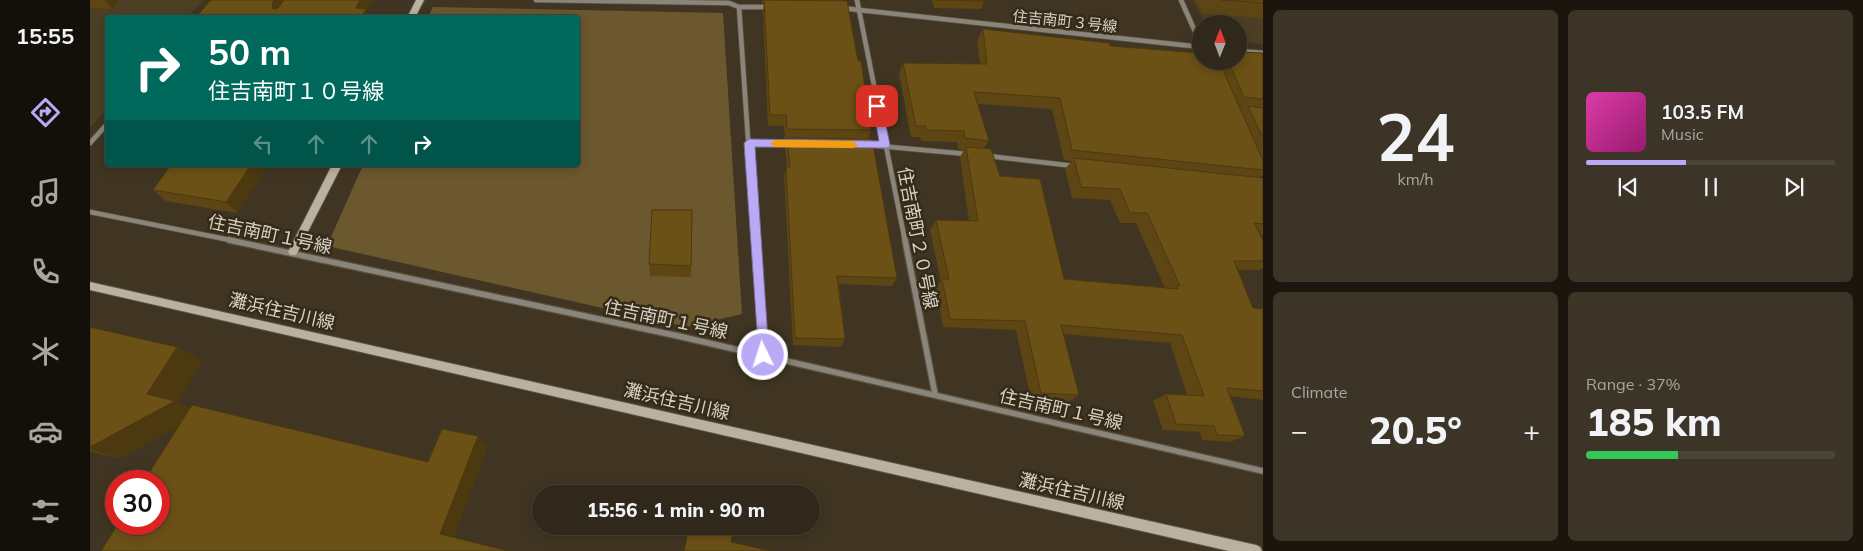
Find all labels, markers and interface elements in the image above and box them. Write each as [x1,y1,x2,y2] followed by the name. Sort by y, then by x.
[1012,6,1118,36] street label: 住吉南町３号線
[1192,15,1248,70] north arrow
[1192,15,1247,70] map controls
[16,22,74,50] text: 15:55
[208,30,291,74] text: 50 m
[125,35,190,100] icon: right
[208,77,384,105] text: 住吉南町１０号線
[856,85,898,127] pin
[863,92,891,120] icon: arrive
[28,95,63,130] icon: directions
[1376,96,1455,177] text: 24
[1661,100,1744,124] text: 103.5 FM
[1661,124,1704,144] text: Music
[249,130,277,158] icon: left
[302,130,330,158] icon: ahead
[355,130,383,158] icon: ahead
[408,130,436,158] icon: right
[893,165,943,311] street label: 住吉南町２０号線
[1397,169,1434,189] text: km/h
[1614,173,1642,201] icon: previous
[1697,173,1725,201] icon: pause
[1780,173,1808,201] icon: next
[28,175,63,210] icon: music
[206,210,334,258] street label: 住吉南町１号線
[28,254,63,289] icon: phone
[227,288,337,334] street label: 灘浜住吉川線
[602,295,730,343] street label: 住吉南町１号線
[736,328,788,380] position arrow
[28,334,63,369] icon: climate
[1586,374,1681,394] text: Range · 37%
[622,378,732,424] street label: 灘浜住吉川線
[1291,382,1347,402] text: Climate
[997,384,1125,434] street label: 住吉南町１号線
[1586,398,1722,446] text: 185 km
[1369,406,1462,454] text: 20.5°
[1291,413,1308,448] text: −
[1523,413,1540,448] text: +
[28,414,63,449] icon: car
[1017,468,1127,514] street label: 灘浜住吉川線
[105,470,170,535] speed limit sign: 30
[28,494,63,529] icon: filters
[587,498,765,522] text: 15:56 · 1 min · 90 m

